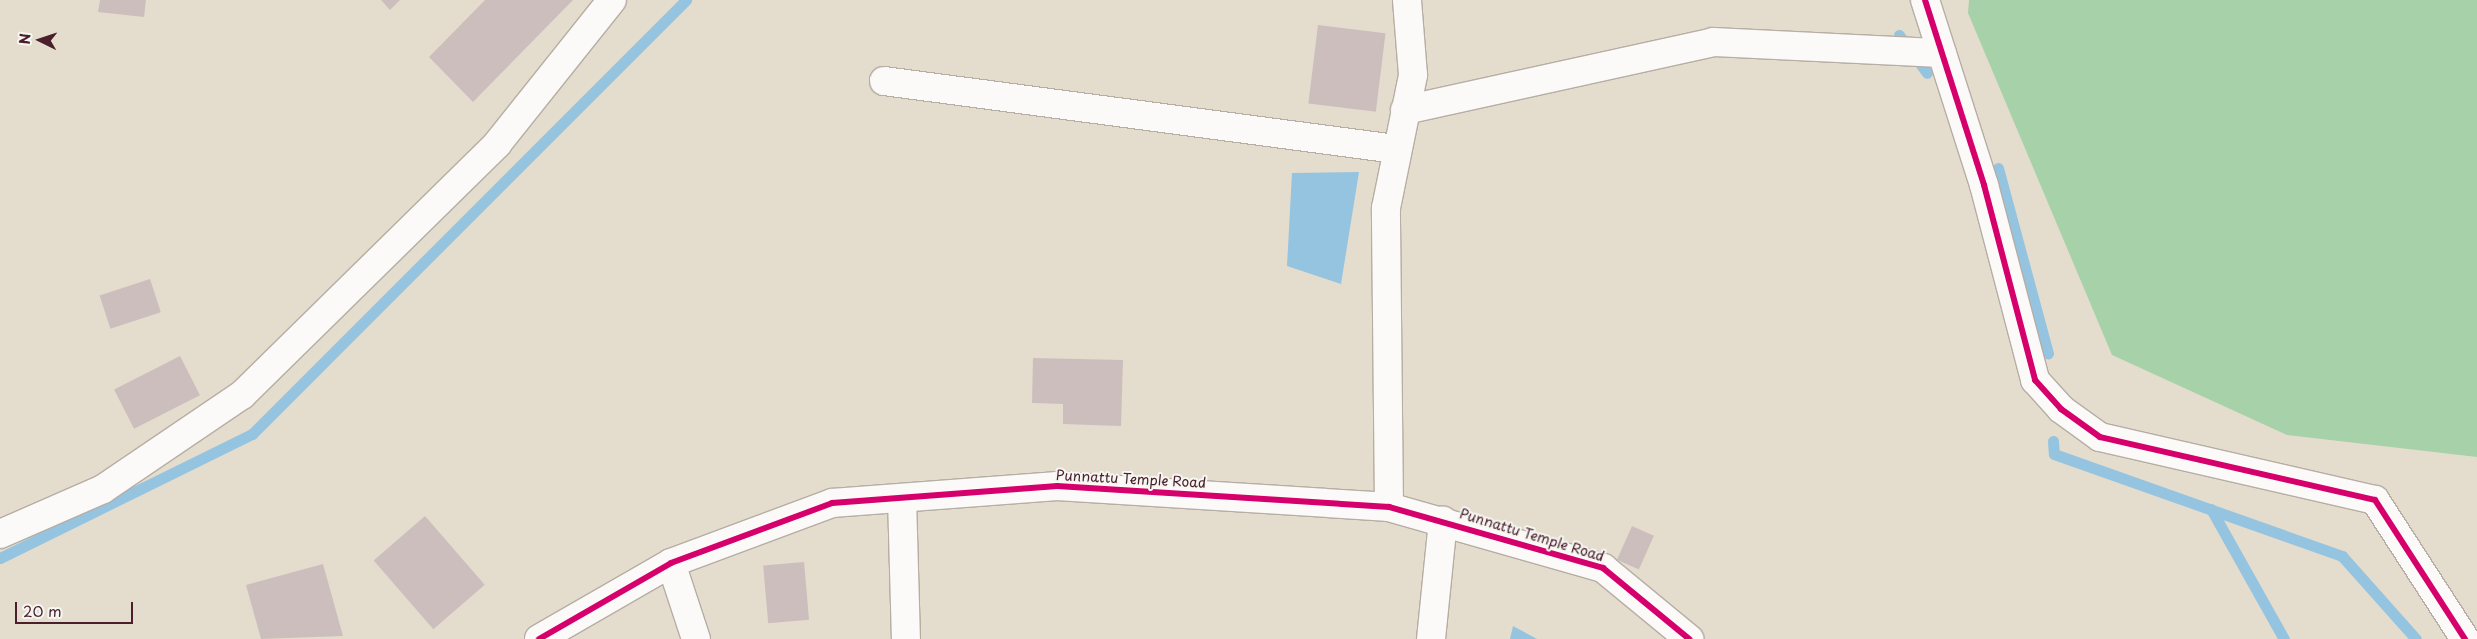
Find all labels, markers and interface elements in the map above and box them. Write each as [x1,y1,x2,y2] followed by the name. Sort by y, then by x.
[15,15,65,65] north arrow
[14,33,35,45] text: N
[1055,467,1207,491] street label: Punnattu Temple Road
[1457,505,1607,565] street label: Punnattu Temple Road
[18,592,135,624] scale bar
[23,599,62,622] text: 20 m

